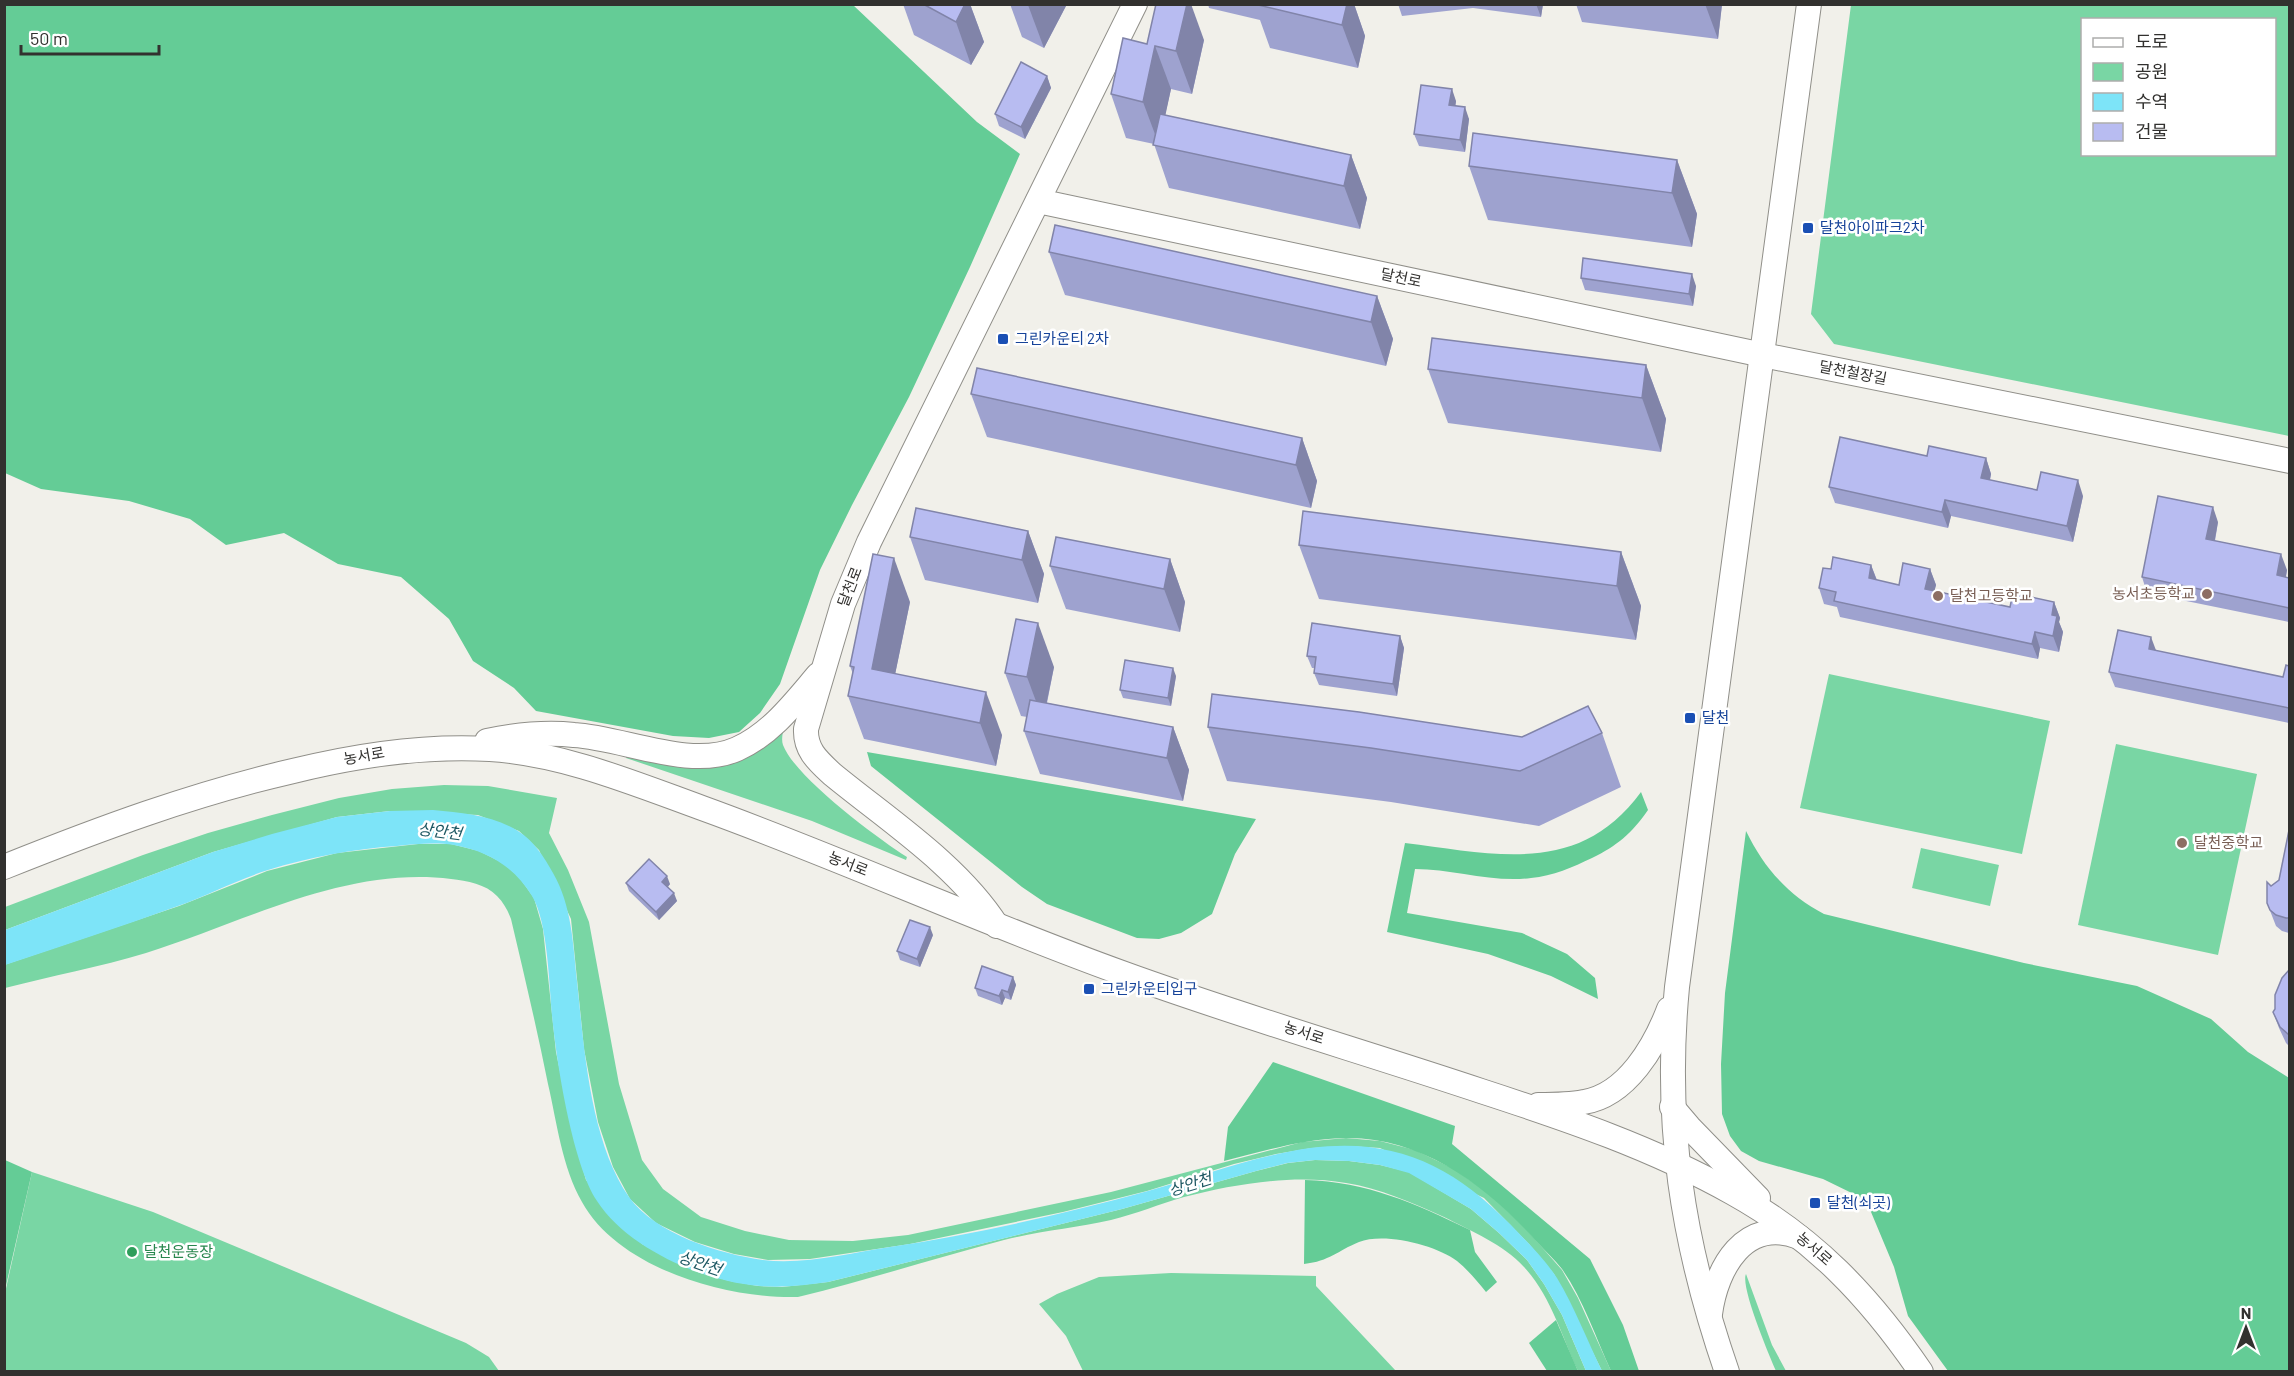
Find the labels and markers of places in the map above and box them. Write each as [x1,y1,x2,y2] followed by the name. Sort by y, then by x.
[1820,218,1925,236] place label: 달천아이파크2차
[1801,221,1815,235] marker: 달천아이파크2차
[1015,329,1109,347] place label: 그린카운티 2차
[996,332,1010,346] marker: 그린카운티 2차
[2112,584,2195,602] place label: 농서초등학교
[1950,586,2033,604] place label: 달천고등학교
[2200,587,2214,601] marker: 농서초등학교
[1931,589,1945,603] marker: 달천고등학교
[1702,708,1730,726] place label: 달천
[1683,711,1697,725] marker: 달천
[2194,833,2263,851] place label: 달천중학교
[2175,836,2189,850] marker: 달천중학교
[1101,979,1198,997] place label: 그린카운티입구
[1082,982,1096,996] marker: 그린카운티입구
[1827,1193,1890,1211] place label: 달천(쇠곳)
[1808,1196,1822,1210] marker: 달천(쇠곳)
[144,1242,213,1260] place label: 달천운동장
[125,1245,139,1259] marker: 달천운동장

